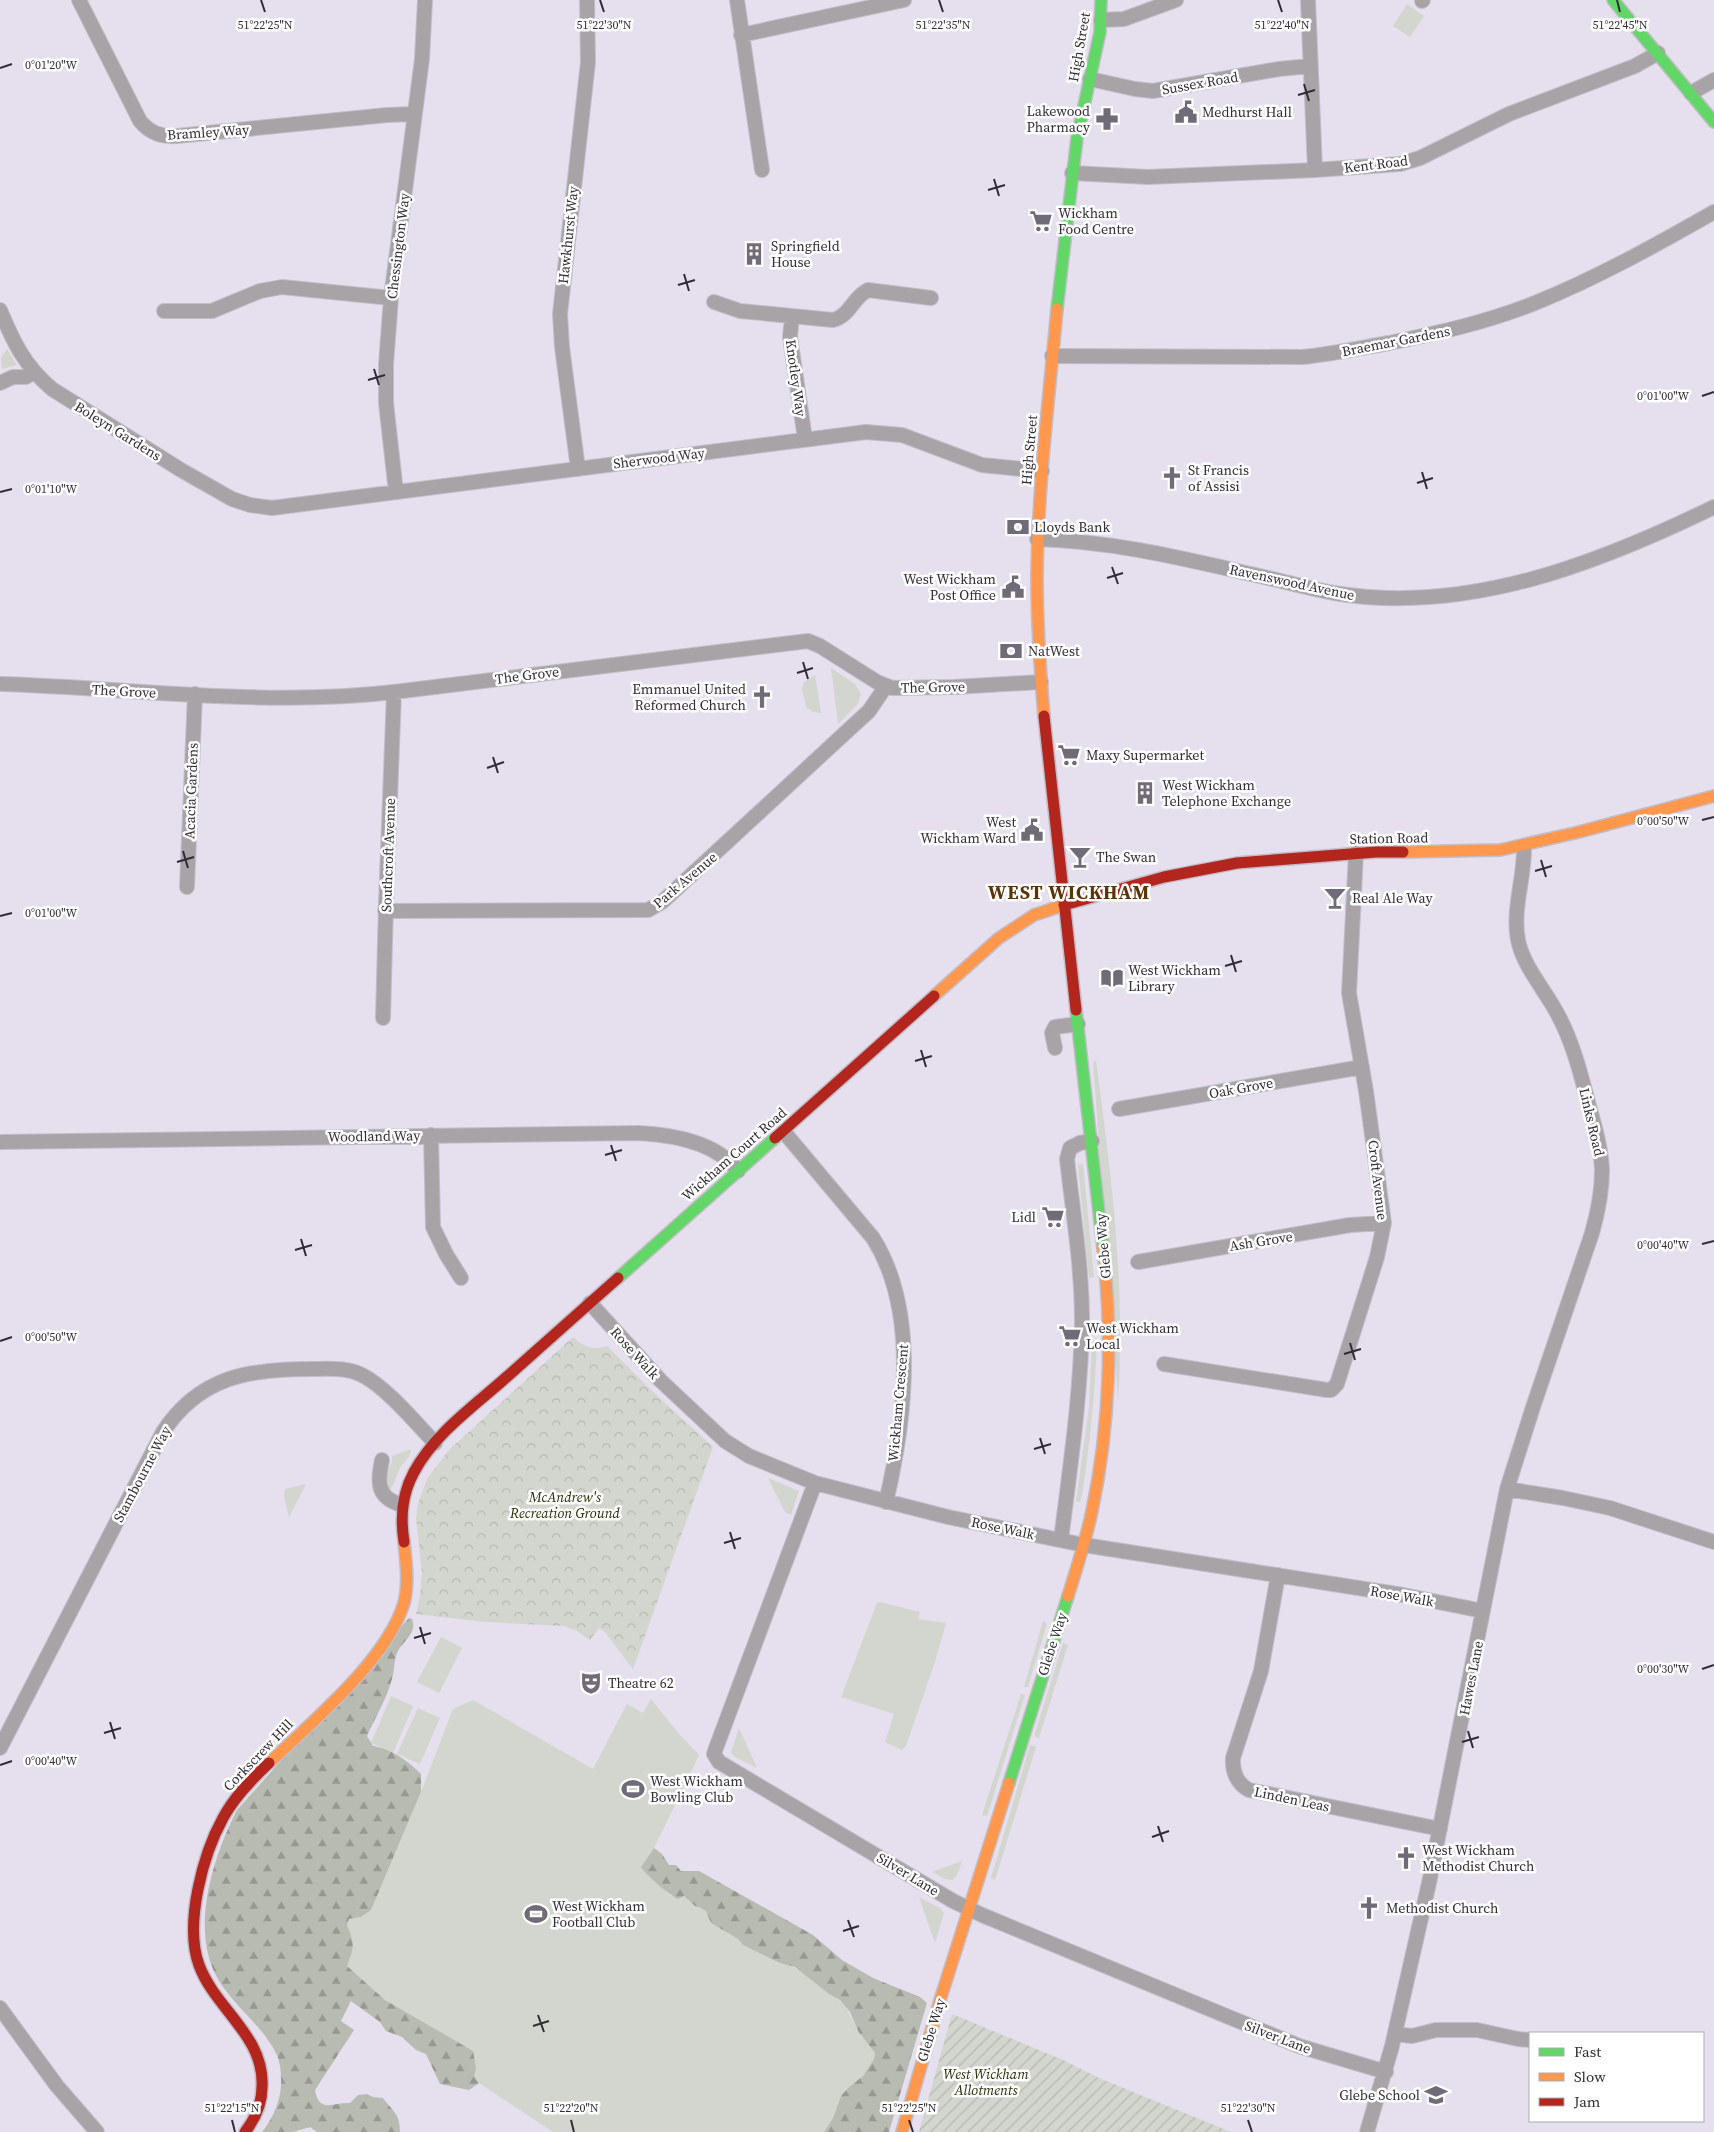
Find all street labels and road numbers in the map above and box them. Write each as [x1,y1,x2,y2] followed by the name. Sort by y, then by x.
[1063,10,1095,83] street label: High Street
[1160,66,1240,100] street label: Sussex Road
[166,119,250,145] street label: Bramley Way
[1343,150,1409,178] street label: Kent Road
[553,184,583,285] street label: Hawkhurst Way
[382,191,415,300] street label: Chessington Way
[1340,321,1452,361] street label: Braemar Gardens
[781,338,811,419] street label: Knotley Way
[71,396,165,466] street label: Boleyn Gardens
[1016,414,1042,486] street label: High Street
[612,442,707,474] street label: Sherwood Way
[1228,559,1356,605] street label: Ravenswood Avenue
[494,661,560,689] street label: The Grove
[901,676,965,698] street label: The Grove
[91,679,157,703] street label: The Grove
[179,742,203,840] street label: Acacia Gardens
[376,797,400,913] street label: Southcroft Avenue
[1350,827,1429,849] street label: Station Road
[649,847,721,913] street label: Park Avenue
[1207,1073,1275,1103] street label: Oak Grove
[1574,1086,1610,1158] street label: Links Road
[677,1103,791,1205] street label: Wickham Court Road
[327,1125,421,1147] street label: Woodland Way
[1363,1139,1393,1221] street label: Croft Avenue
[1090,1212,1116,1279] street label: Glebe Way
[1228,1226,1294,1256] street label: Ash Grove
[606,1322,664,1384] street label: Rose Walk
[883,1343,913,1463] street label: Wickham Crescent
[108,1422,176,1526] street label: Stambourne Way
[970,1512,1037,1545] street label: Rose Walk
[1369,1581,1436,1611] street label: Rose Walk
[1032,1609,1072,1678] street label: Glebe Way
[1454,1639,1488,1717] street label: Hawes Lane
[218,1715,298,1795] street label: Corkscrew Hill
[1253,1781,1331,1817] street label: Linden Leas
[873,1848,943,1900] street label: Silver Lane
[912,1995,950,2064] street label: Glebe Way
[1242,2015,1314,2059] street label: Silver Lane

